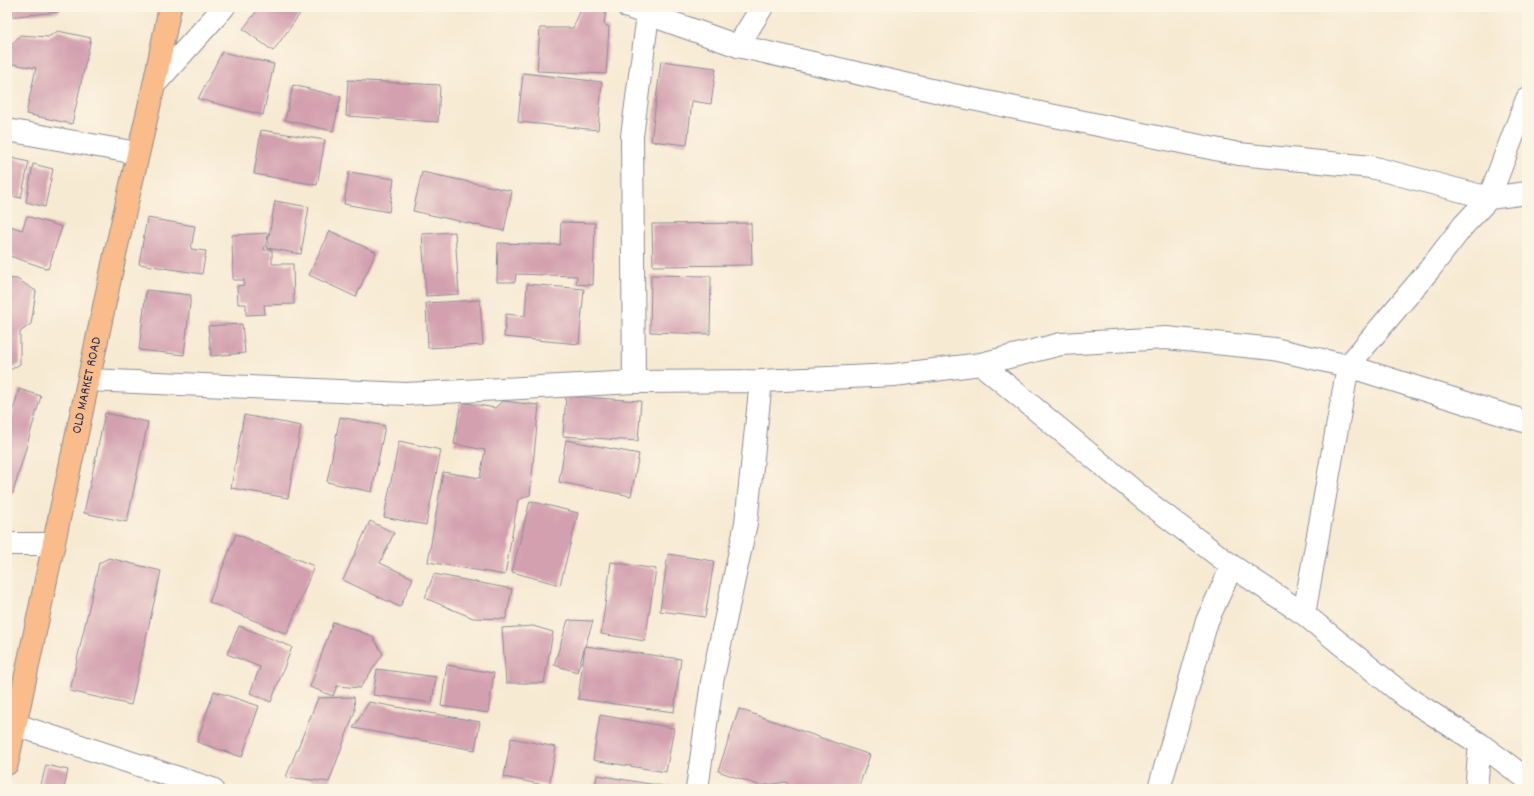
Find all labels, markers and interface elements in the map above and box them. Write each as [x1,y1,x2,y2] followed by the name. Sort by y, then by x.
[67,335,107,436] street label: OLD MARKET ROAD

